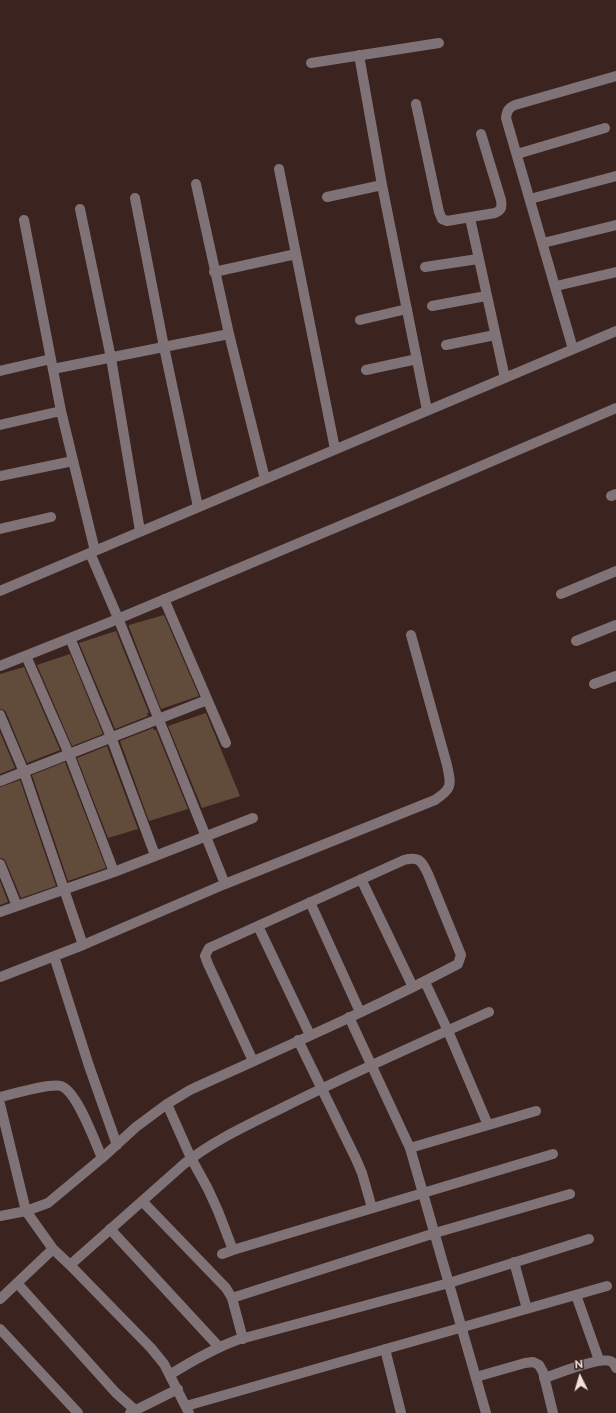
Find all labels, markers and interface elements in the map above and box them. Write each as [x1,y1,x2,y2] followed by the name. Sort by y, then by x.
[560,1357,600,1397] north arrow
[574,1358,584,1371] text: N

